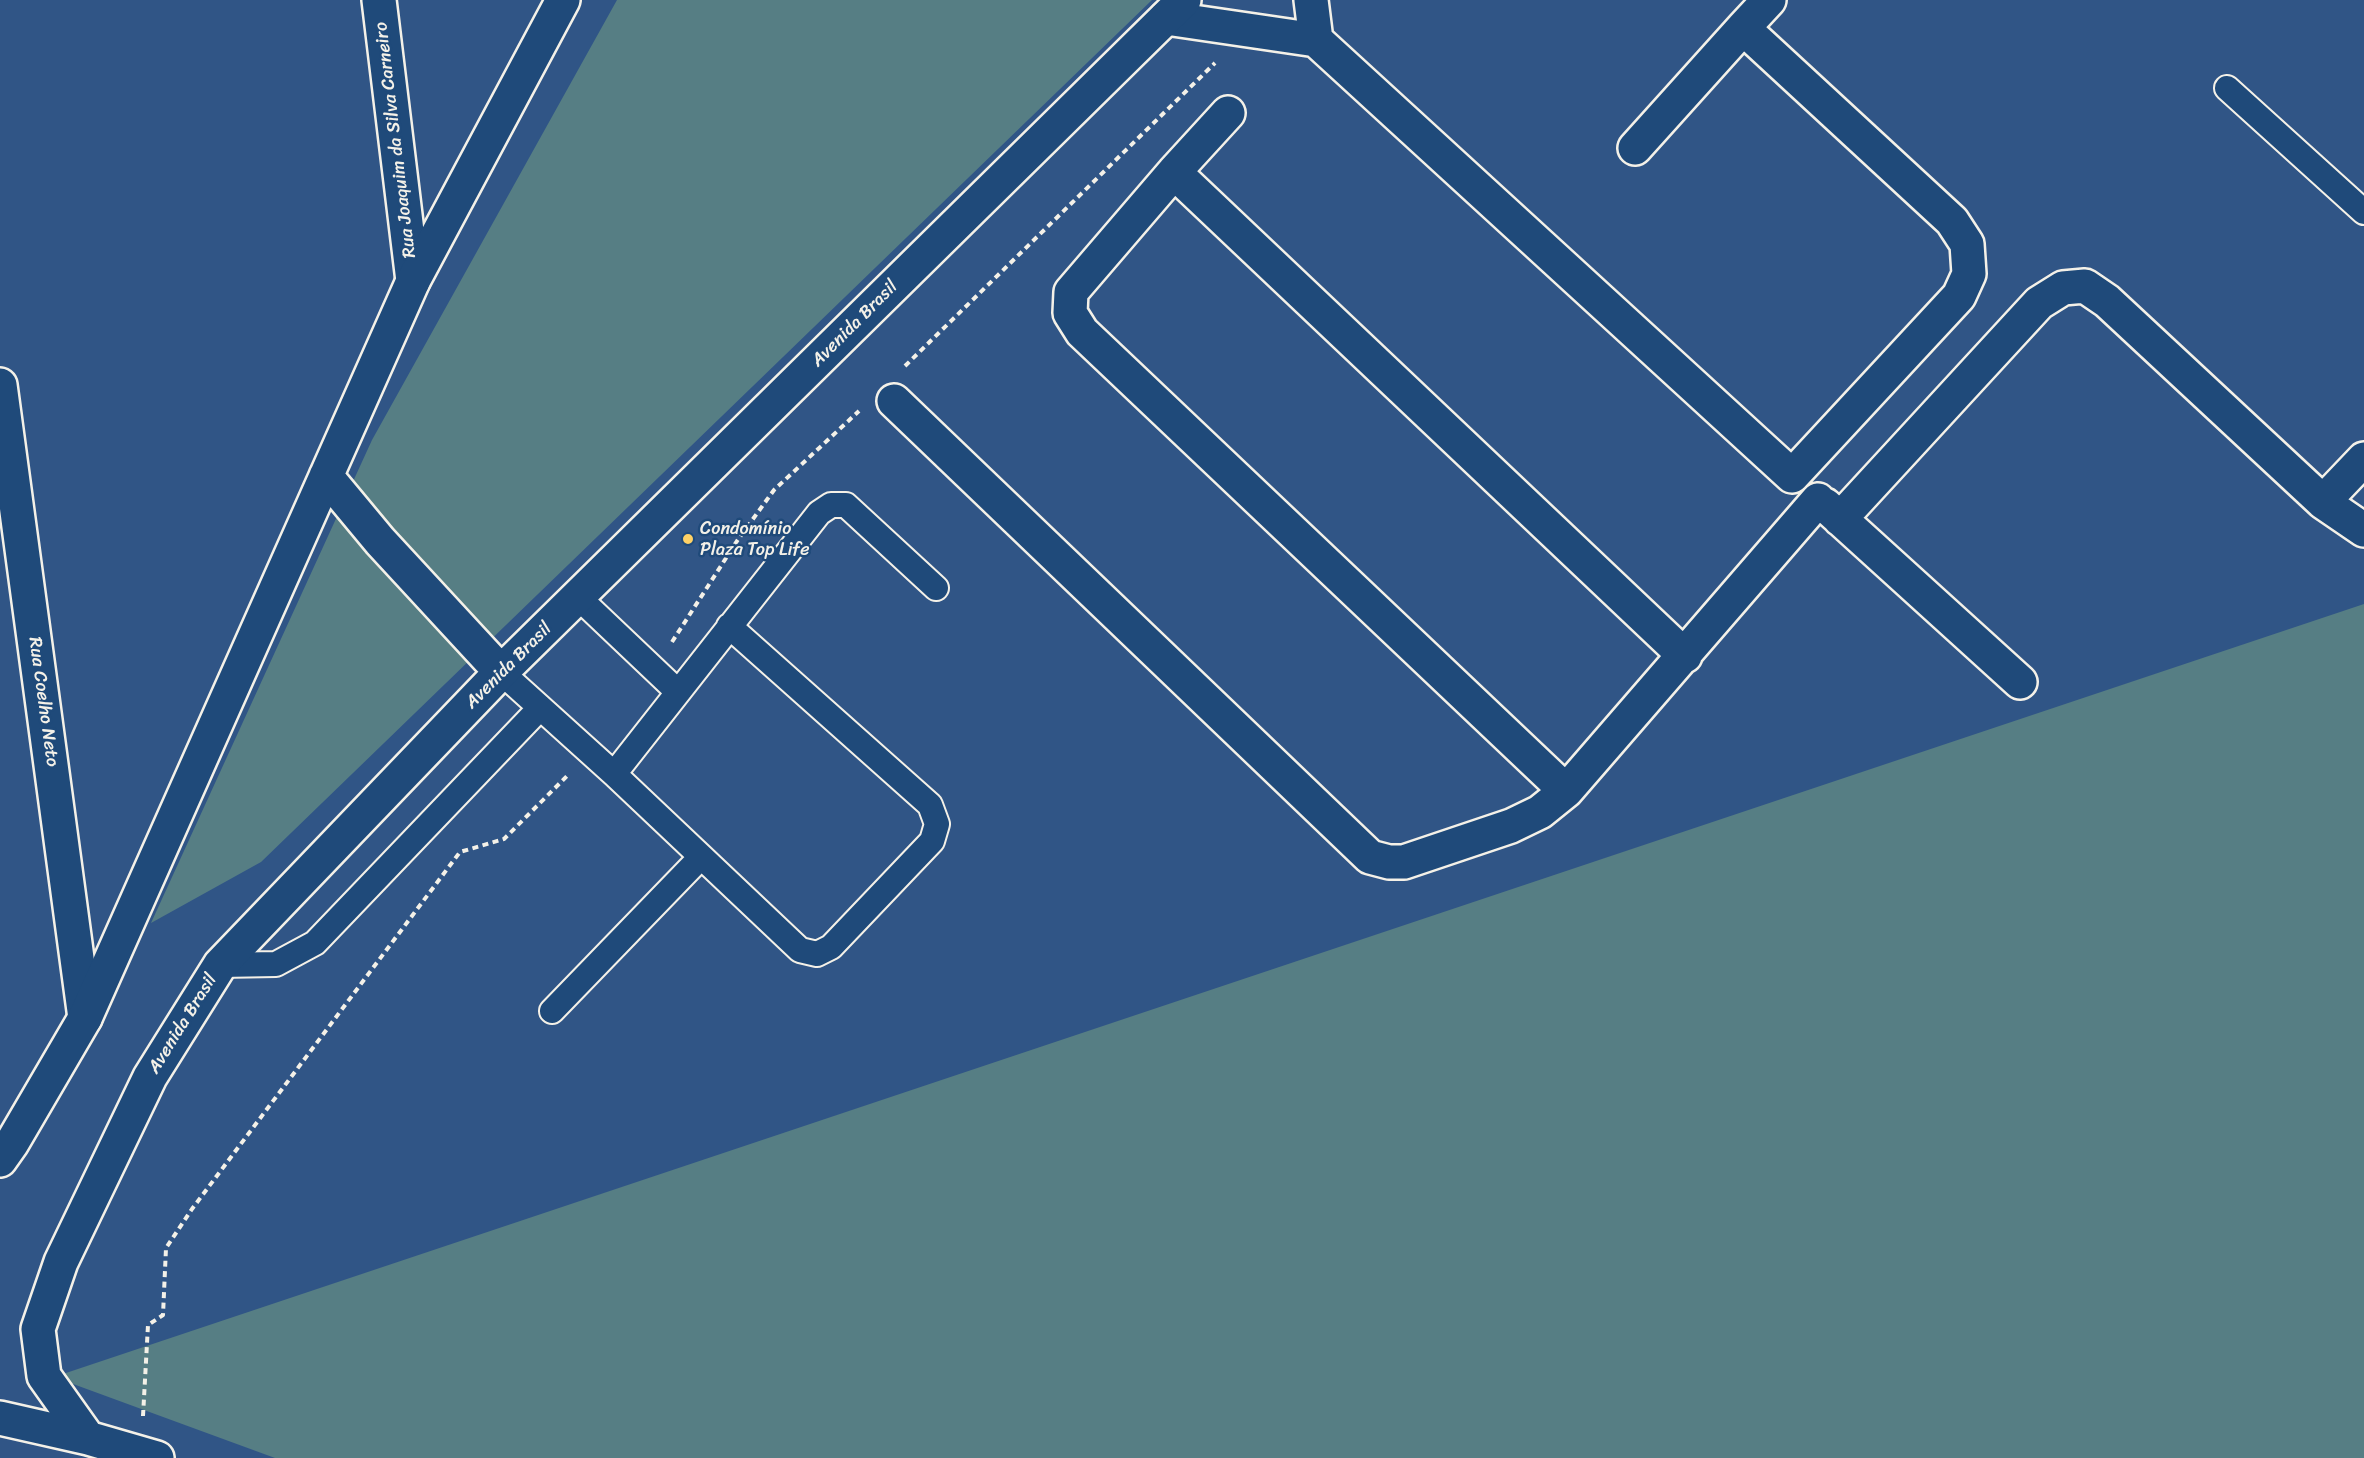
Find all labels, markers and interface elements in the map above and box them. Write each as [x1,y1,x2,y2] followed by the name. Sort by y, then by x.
[371,21,421,259] street label: Rua Joaquim da Silva Carneiro
[807,276,903,372] street label: Avenida Brasil
[700,518,810,560] place label: Condomínio Plaza Top Life
[681,532,695,546] marker: Condomínio Plaza Top Life
[461,618,557,714] street label: Avenida Brasil
[23,636,63,768] street label: Rua Coelho Neto
[144,970,222,1078] street label: Avenida Brasil

